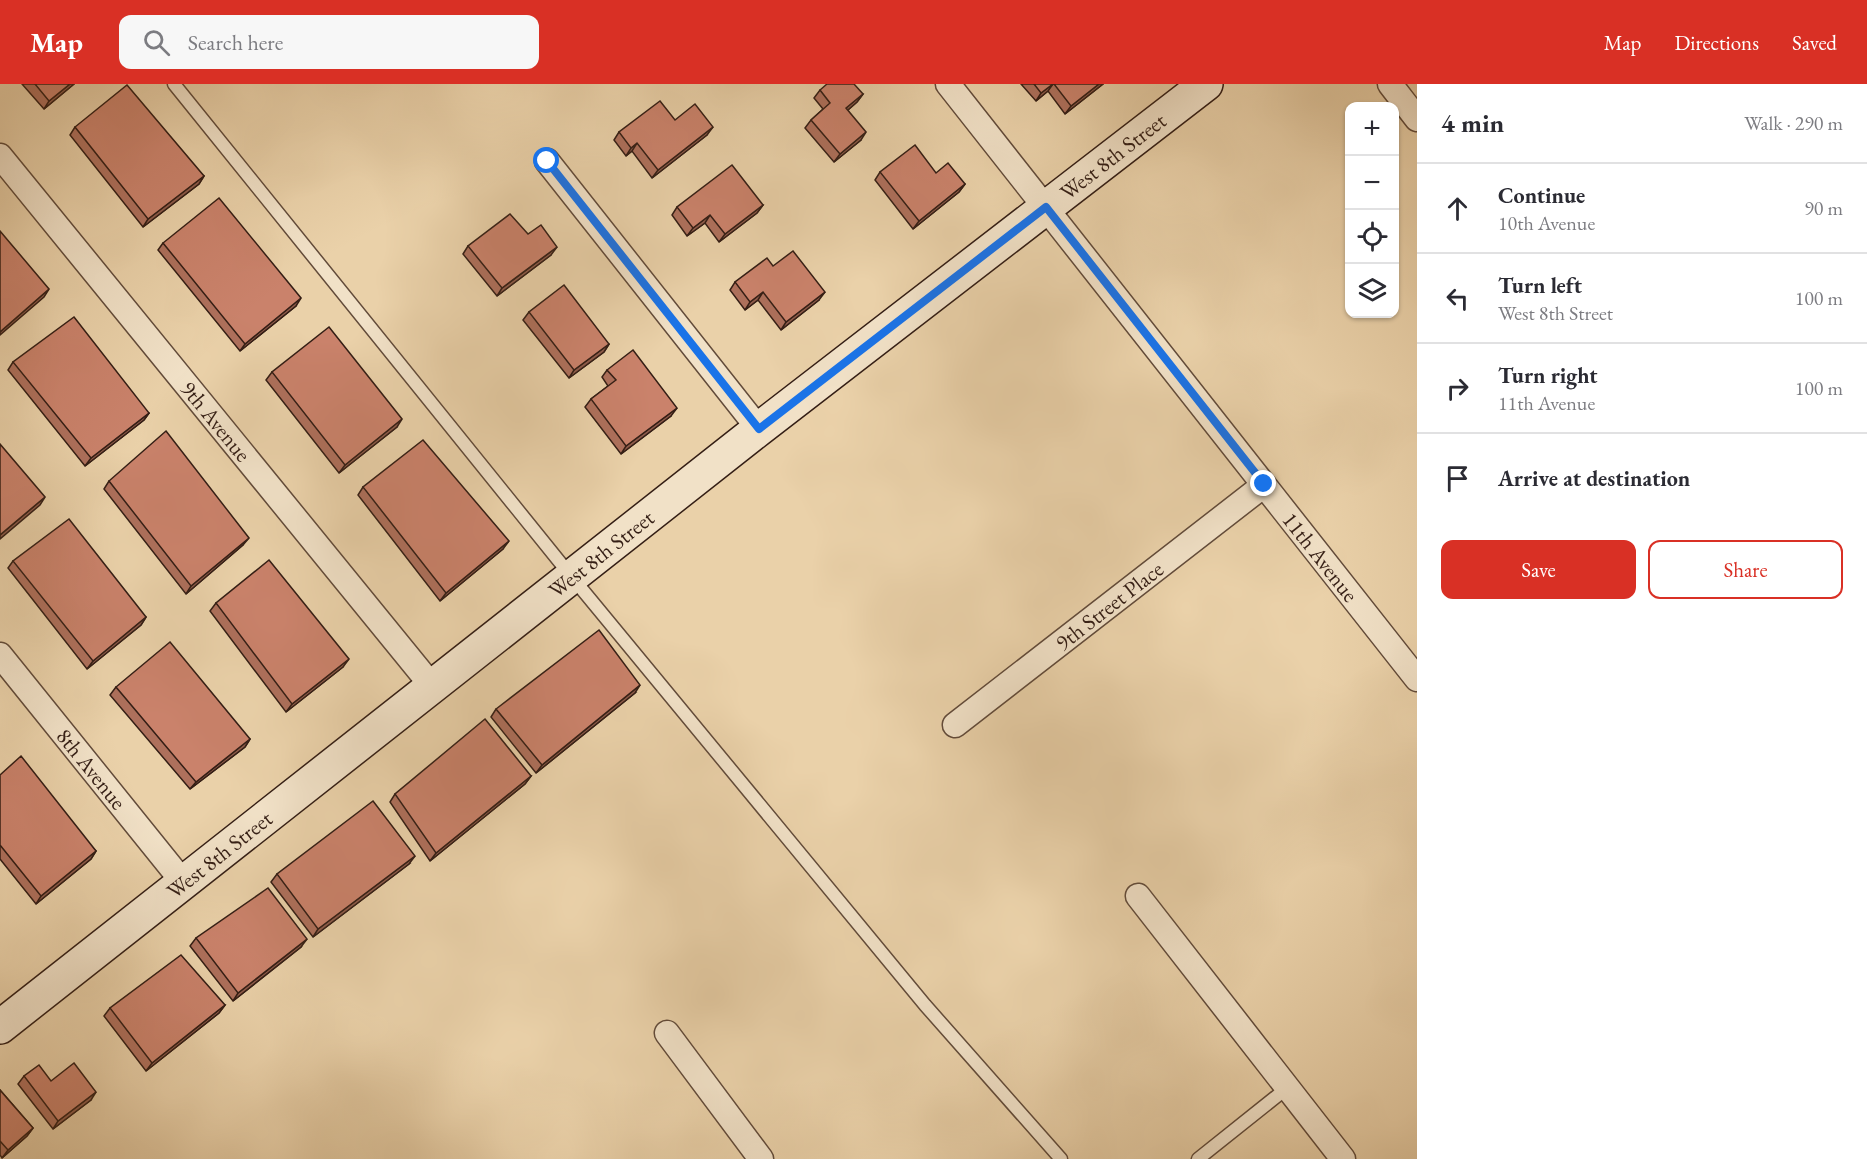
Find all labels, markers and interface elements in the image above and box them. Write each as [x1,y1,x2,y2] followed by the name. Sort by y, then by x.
[119,15,539,69] search box
[30,24,83,60] text: Map
[140,26,173,59] icon: search
[188,28,283,57] text: Search here
[1604,29,1641,56] text: Map
[1674,29,1759,56] text: Directions
[1792,29,1837,56] text: Saved
[1345,102,1399,318] map controls
[1345,102,1399,156] button: +
[1054,106,1172,206] street label: West 8th Street
[1441,106,1504,140] text: 4 min
[1744,110,1843,136] text: Walk · 290 m
[533,147,559,173] route start
[1345,156,1399,210] button: −
[1498,181,1585,210] text: Continue
[1441,192,1474,225] icon: ahead
[1804,195,1843,221] text: 90 m
[1345,210,1399,264] button: locate
[1498,210,1595,236] text: 10th Avenue
[1345,264,1399,318] button: layers
[1498,271,1582,300] text: Turn left
[1441,282,1474,315] icon: left
[1795,285,1843,311] text: 100 m
[1498,300,1613,326] text: West 8th Street
[1498,361,1597,390] text: Turn right
[1441,372,1474,405] icon: right
[174,375,258,468] street label: 9th Avenue
[1795,375,1843,401] text: 100 m
[1498,390,1595,416] text: 11th Avenue
[1441,462,1474,495] icon: arrive
[1498,464,1690,493] text: Arrive at destination
[1250,470,1276,496] route end
[542,503,660,604] street label: West 8th Street
[1276,506,1365,608] street label: 11th Avenue
[1441,540,1636,599] button: Save
[1648,540,1843,599] button: Share
[1049,554,1169,657] street label: 9th Street Place
[50,722,133,816] street label: 8th Avenue
[160,804,278,905] street label: West 8th Street

